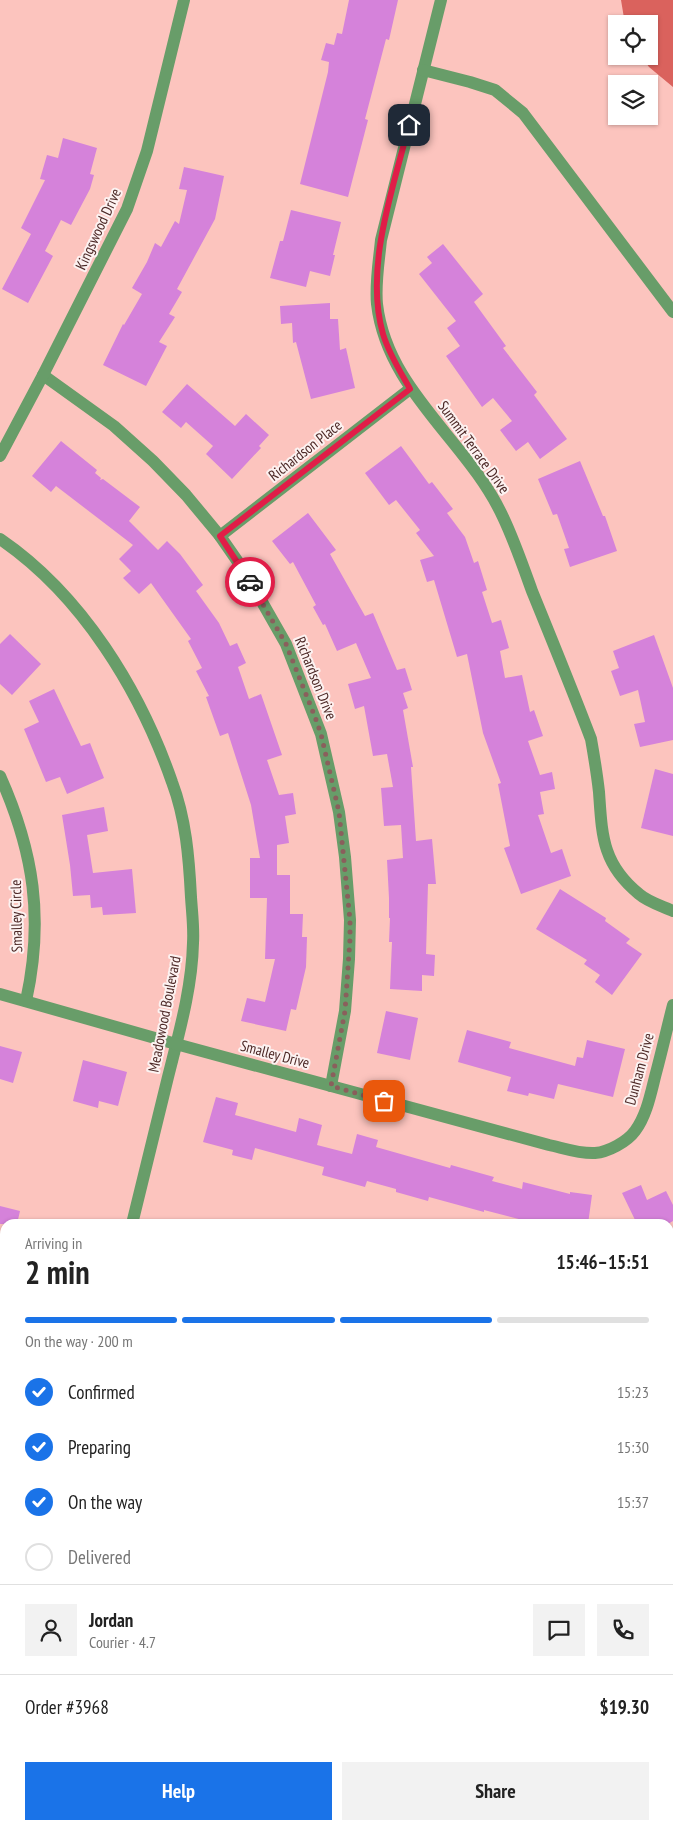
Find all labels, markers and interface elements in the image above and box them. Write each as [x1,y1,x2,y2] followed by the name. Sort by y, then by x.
[608,15,658,125] map controls
[608,15,658,65] button: locate
[608,75,658,125] button: layers
[388,104,430,146] pin
[395,111,423,139] icon: home
[71,185,125,273] street label: Kingswood Drive
[434,397,514,497] street label: Summit Terrace Drive
[265,415,345,485] street label: Richardson Place
[225,557,275,607] courier
[236,568,264,596] icon: car
[291,634,341,722] street label: Richardson Drive
[6,879,26,953] street label: Smalley Circle
[143,954,185,1074] street label: Meadowood Boulevard
[620,1031,658,1107] street label: Dunham Drive
[238,1036,312,1072] street label: Smalley Drive
[363,1080,405,1122] pin
[370,1087,398,1115] icon: bag
[25,1233,82,1253] text: Arriving in
[556,1250,649,1274] text: 15:46–15:51
[25,1251,90,1293] text: 2 min
[25,1331,133,1351] text: On the way · 200 m
[25,1378,53,1406] icon: check
[68,1380,135,1404] text: Confirmed
[617,1382,649,1402] text: 15:23
[25,1433,53,1461] icon: check
[68,1435,131,1459] text: Preparing
[617,1437,649,1457] text: 15:30
[25,1488,53,1516] icon: check
[68,1490,142,1514] text: On the way
[617,1492,649,1512] text: 15:37
[68,1545,131,1569] text: Delivered
[25,1604,77,1656] button: person
[533,1604,585,1656] button: chat
[597,1604,649,1656] button: phone
[89,1608,133,1632] text: Jordan
[89,1632,156,1652] text: Courier · 4.7
[25,1695,109,1719] text: Order #3968
[600,1695,649,1719] text: $19.30
[25,1762,332,1820] button: Help
[342,1762,649,1820] button: Share

